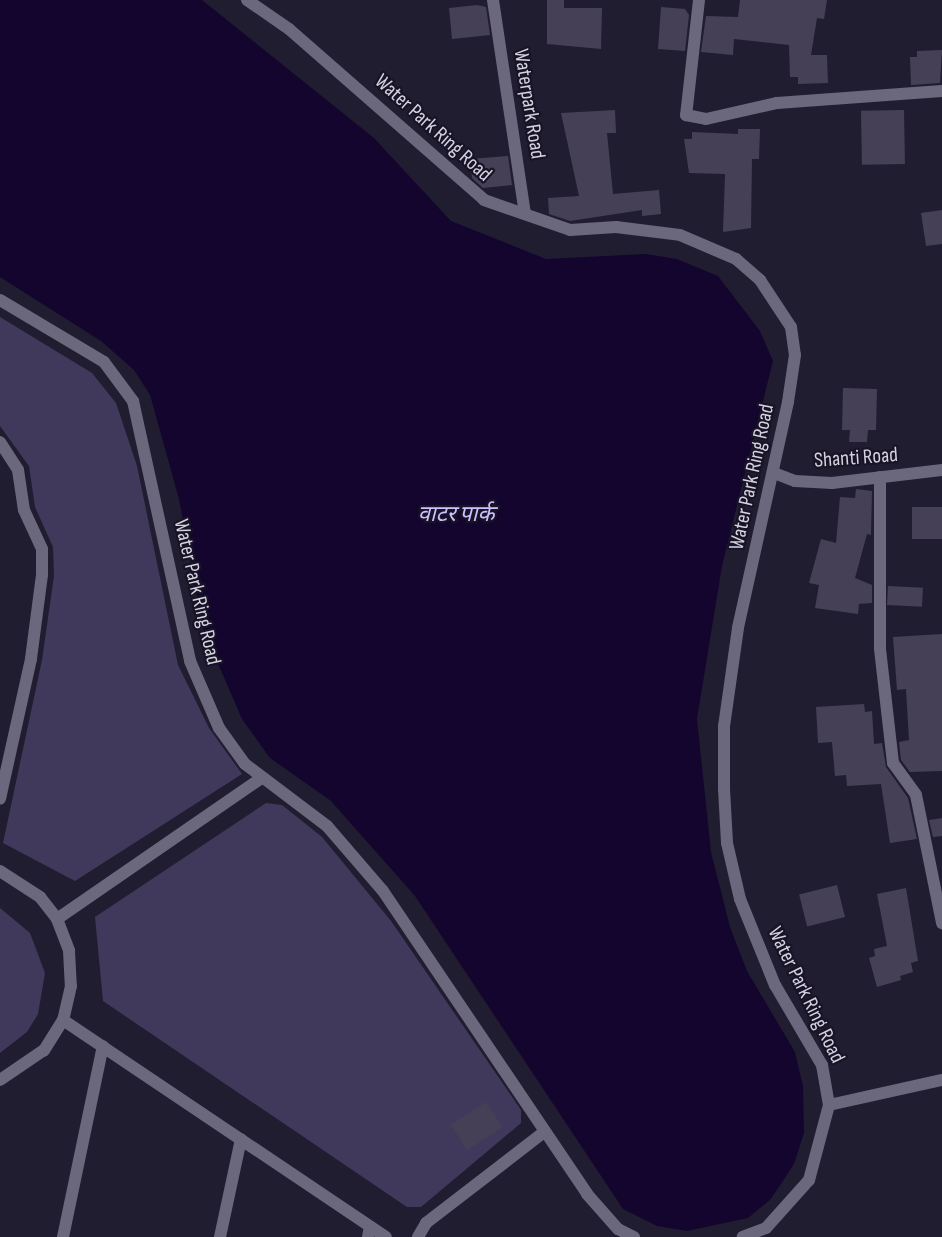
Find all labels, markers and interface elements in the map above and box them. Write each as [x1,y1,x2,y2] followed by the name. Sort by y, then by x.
[508,47,550,161] street label: Waterpark Road
[369,69,497,187] street label: Water Park Ring Road
[724,402,780,552] street label: Water Park Ring Road
[813,443,899,473] street label: Shanti Road
[418,502,494,528] water label: वाटर पार्क
[168,517,226,667] street label: Water Park Ring Road
[762,923,850,1067] street label: Water Park Ring Road

